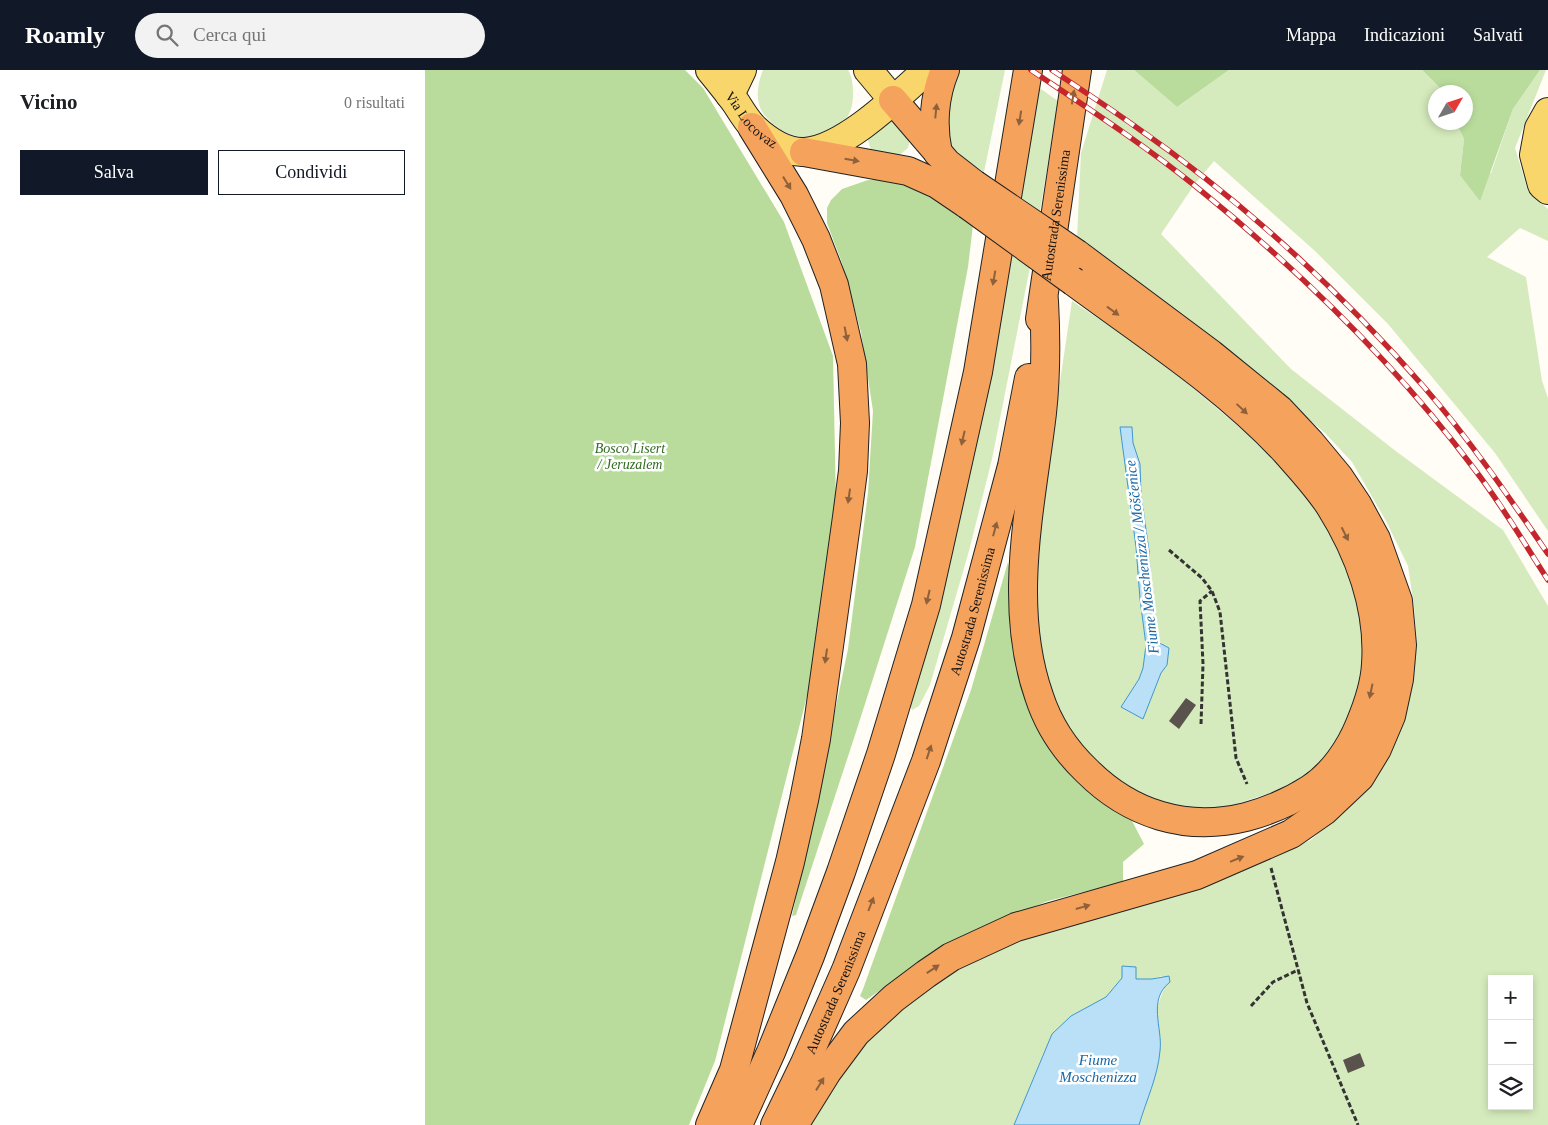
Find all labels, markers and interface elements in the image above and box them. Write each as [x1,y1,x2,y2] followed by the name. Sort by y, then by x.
[135,13,485,58] search box
[153,21,181,49] icon: search
[25,22,105,48] text: Roamly
[193,24,266,45] text: Cerca qui
[1286,25,1336,45] text: Mappa
[1364,25,1445,45] text: Indicazioni
[1473,25,1523,45] text: Salvati
[1428,85,1473,130] north arrow
[723,88,780,151] street label: Via Locovaz
[1070,89,1078,105] one-way arrow
[20,90,78,114] text: Vicino
[344,94,405,111] text: 0 risultati
[932,103,940,119] one-way arrow
[1016,110,1024,126] one-way arrow
[1038,148,1073,282] street label: Autostrada Serenissima
[20,150,208,195] button: Salva
[218,150,405,195] button: Condividi
[844,157,860,165] one-way arrow
[783,177,792,190] one-way arrow
[989,271,997,287] one-way arrow
[1106,306,1120,316] one-way arrow
[842,326,850,342] one-way arrow
[1236,404,1249,415] one-way arrow
[959,430,967,446] one-way arrow
[595,441,666,472] park label: Bosco Lisert / Jeruzalem
[1122,459,1162,656] water label: Fiume Moschenizza / Moščenice
[845,488,853,504] one-way arrow
[991,522,999,537] one-way arrow
[1341,526,1350,541] one-way arrow
[947,545,998,677] street label: Autostrada Serenissima
[924,589,932,604] one-way arrow
[822,649,830,665] one-way arrow
[1367,683,1375,698] one-way arrow
[925,744,933,759] one-way arrow
[1230,854,1245,862] one-way arrow
[868,897,876,911] one-way arrow
[1075,903,1090,911] one-way arrow
[802,928,868,1056] street label: Autostrada Serenissima
[927,964,940,974] one-way arrow
[1488,975,1533,1110] map controls
[1488,975,1533,1020] button: +
[1488,1020,1533,1065] button: −
[1058,1052,1137,1085] water label: Fiume Moschenizza
[1488,1065,1533,1110] button: layers
[815,1077,825,1090] one-way arrow

